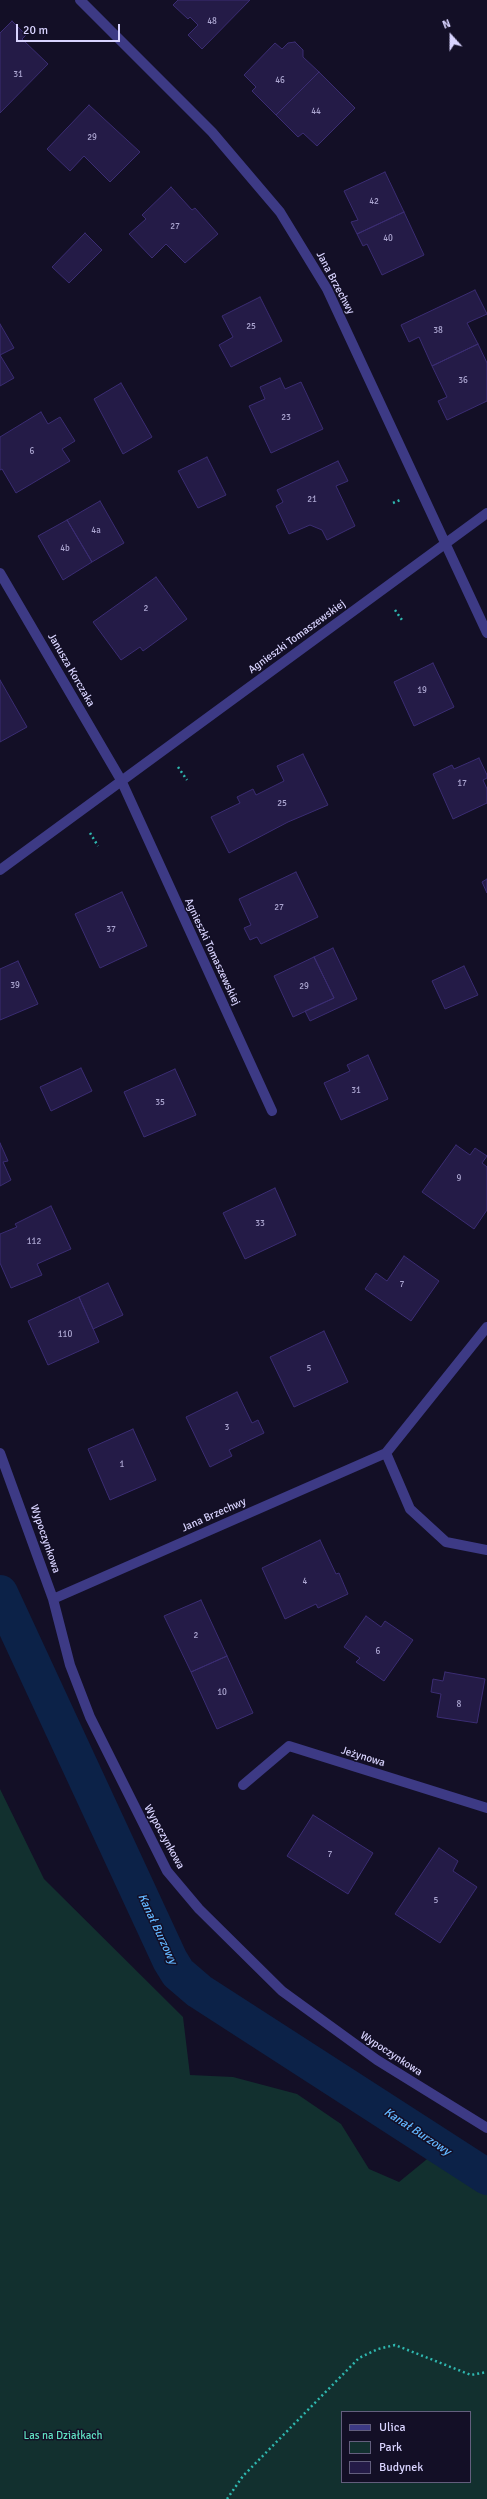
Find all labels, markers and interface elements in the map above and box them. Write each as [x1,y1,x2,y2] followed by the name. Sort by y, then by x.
[18,16,122,42] scale bar
[431,16,471,56] north arrow
[207,17,217,27] house number: 48
[441,17,452,32] text: N
[23,23,48,38] text: 20 m
[13,70,23,80] house number: 31
[275,76,285,86] house number: 46
[311,107,321,117] house number: 44
[87,133,97,143] house number: 29
[369,197,379,207] house number: 42
[170,222,180,232] house number: 27
[383,234,393,244] house number: 40
[313,249,357,317] street label: Jana Brzechwy
[246,322,256,332] house number: 25
[433,326,443,336] house number: 38
[458,376,468,386] house number: 36
[281,413,291,423] house number: 23
[30,447,34,457] house number: 6
[307,495,317,505] house number: 21
[91,526,101,536] house number: 4a
[60,544,70,554] house number: 4b
[246,597,348,677] street label: Agnieszki Tomaszewskiej
[144,604,148,614] house number: 2
[45,631,97,709] street label: Janusza Korczaka
[417,686,427,696] house number: 19
[457,779,467,789] house number: 17
[277,799,287,809] house number: 25
[181,896,243,1008] street label: Agnieszki Tomaszewskiej
[274,903,284,913] house number: 27
[106,925,116,935] house number: 37
[10,981,20,991] house number: 39
[299,982,309,992] house number: 29
[351,1086,361,1096] house number: 31
[155,1098,165,1108] house number: 35
[457,1174,461,1184] house number: 9
[255,1219,265,1229] house number: 33
[27,1237,41,1247] house number: 112
[400,1280,404,1290] house number: 7
[58,1330,72,1340] house number: 110
[307,1364,311,1374] house number: 5
[225,1423,229,1433] house number: 3
[120,1460,124,1470] house number: 1
[180,1495,248,1535] street label: Jana Brzechwy
[27,1503,63,1575] street label: Wypoczynkowa
[303,1577,307,1587] house number: 4
[194,1631,198,1641] house number: 2
[376,1647,380,1657] house number: 6
[217,1688,227,1698] house number: 10
[457,1700,461,1710] house number: 8
[339,1744,387,1770] street label: Jeżynowa
[141,1803,187,1871] street label: Wypoczynkowa
[328,1850,332,1860] house number: 7
[134,1891,180,1967] water label: Kanał Burzowy
[434,1896,438,1906] house number: 5
[357,2029,425,2079] street label: Wypoczynkowa
[381,2105,453,2159] water label: Kanał Burzowy
[341,2411,471,2483] legend
[379,2420,406,2435] text: Ulica
[24,2429,102,2443] park label: Las na Działkach
[379,2440,402,2455] text: Park
[379,2460,423,2475] text: Budynek

